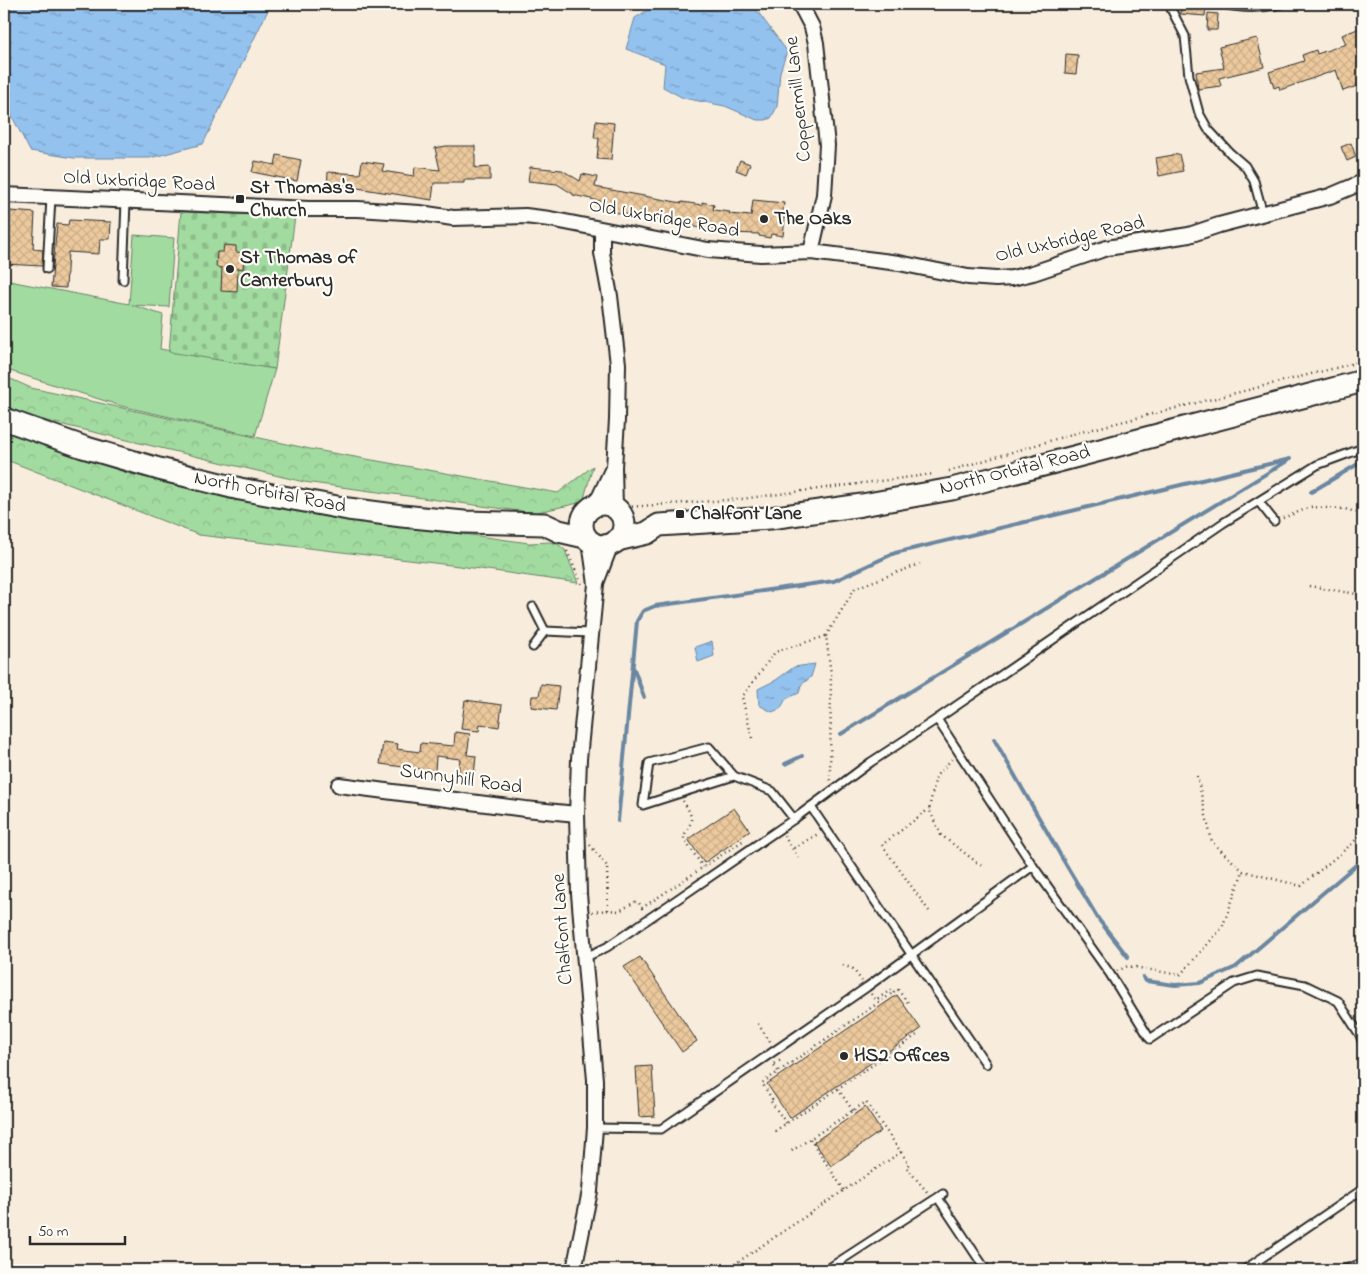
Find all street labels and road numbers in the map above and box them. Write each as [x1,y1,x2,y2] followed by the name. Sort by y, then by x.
[778,35,820,163] street label: Coppermill Lane
[62,164,216,201] street label: Old Uxbridge Road
[586,191,742,247] street label: Old Uxbridge Road
[992,209,1148,272] street label: Old Uxbridge Road
[937,438,1093,504] street label: North Orbital Road
[192,464,348,522] street label: North Orbital Road
[398,757,524,803] street label: Sunnyhill Road
[545,872,581,986] street label: Chalfont Lane

